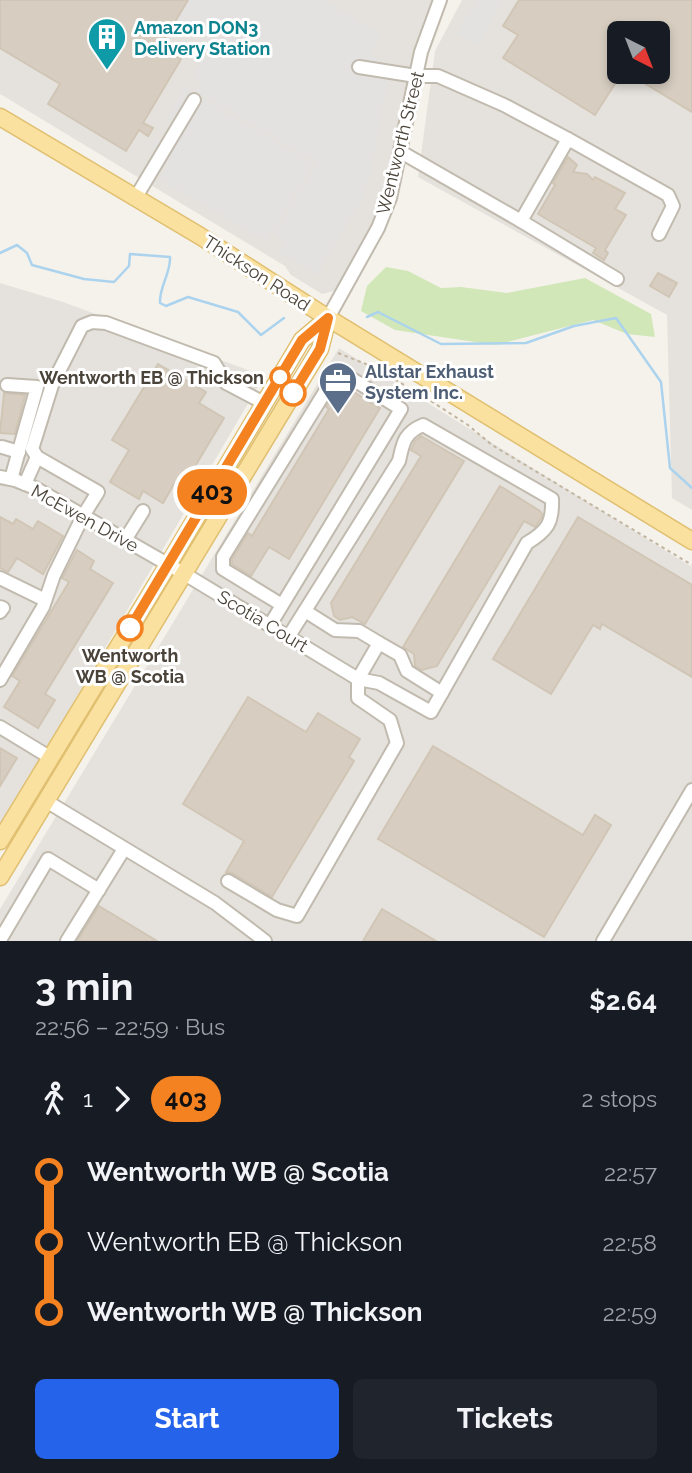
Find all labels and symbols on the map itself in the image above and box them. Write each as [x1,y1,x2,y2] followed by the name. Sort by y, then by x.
[86,16,128,71] building icon: Amazon DON3 Delivery Station
[134,17,270,59] place label: Amazon DON3 Delivery Station
[607,21,670,84] north arrow
[372,69,428,217] street label: Wentworth Street
[200,231,314,315] street label: Thickson Road
[317,360,359,415] office icon: Allstar Exhaust System Inc.
[365,361,494,403] place label: Allstar Exhaust System Inc.
[39,367,264,388] place label: Wentworth EB @ Thickson
[270,367,290,387] marker: Wentworth EB @ Thickson
[280,380,306,406] unlabelled marker
[172,469,252,515] line badge: 403
[28,480,143,556] street label: McEwen Drive
[214,586,312,656] street label: Scotia Court
[117,615,143,641] marker: Wentworth WB @ Scotia
[76,645,184,687] place label: Wentworth WB @ Scotia

